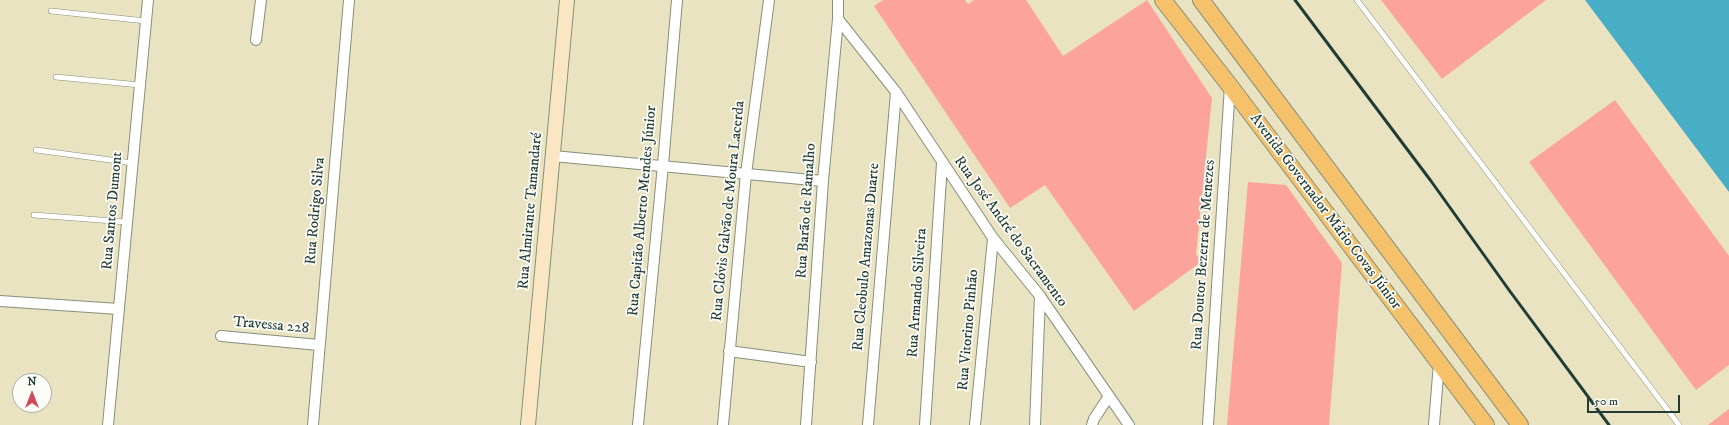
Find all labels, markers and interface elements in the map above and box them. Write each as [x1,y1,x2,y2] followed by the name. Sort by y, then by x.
[708,100,750,322] street label: Rua Clóvis Galvão de Moura Lacerda
[625,105,661,317] street label: Rua Capitão Alberto Mendes Júnior
[1245,110,1405,314] street label: Avenida Governador Mário Covas Júnior
[515,132,547,290] street label: Rua Almirante Tamandaré
[793,143,821,279] street label: Rua Barão de Ramalho
[99,151,127,271] street label: Rua Santos Dumont
[949,153,1071,311] street label: Rua José André do Sacramento
[302,156,330,266] street label: Rua Rodrigo Silva
[1188,159,1220,351] street label: Rua Doutor Bezerra de Menezes
[850,162,884,352] street label: Rua Cleobulo Amazonas Duarte
[904,227,932,359] street label: Rua Armando Silveira
[955,269,983,391] street label: Rua Vitorino Pinhão
[232,314,310,338] street label: Travessa 228
[12,373,52,413] north arrow
[27,375,37,389] text: N
[1589,387,1682,413] scale bar
[1594,394,1618,409] text: 50 m

